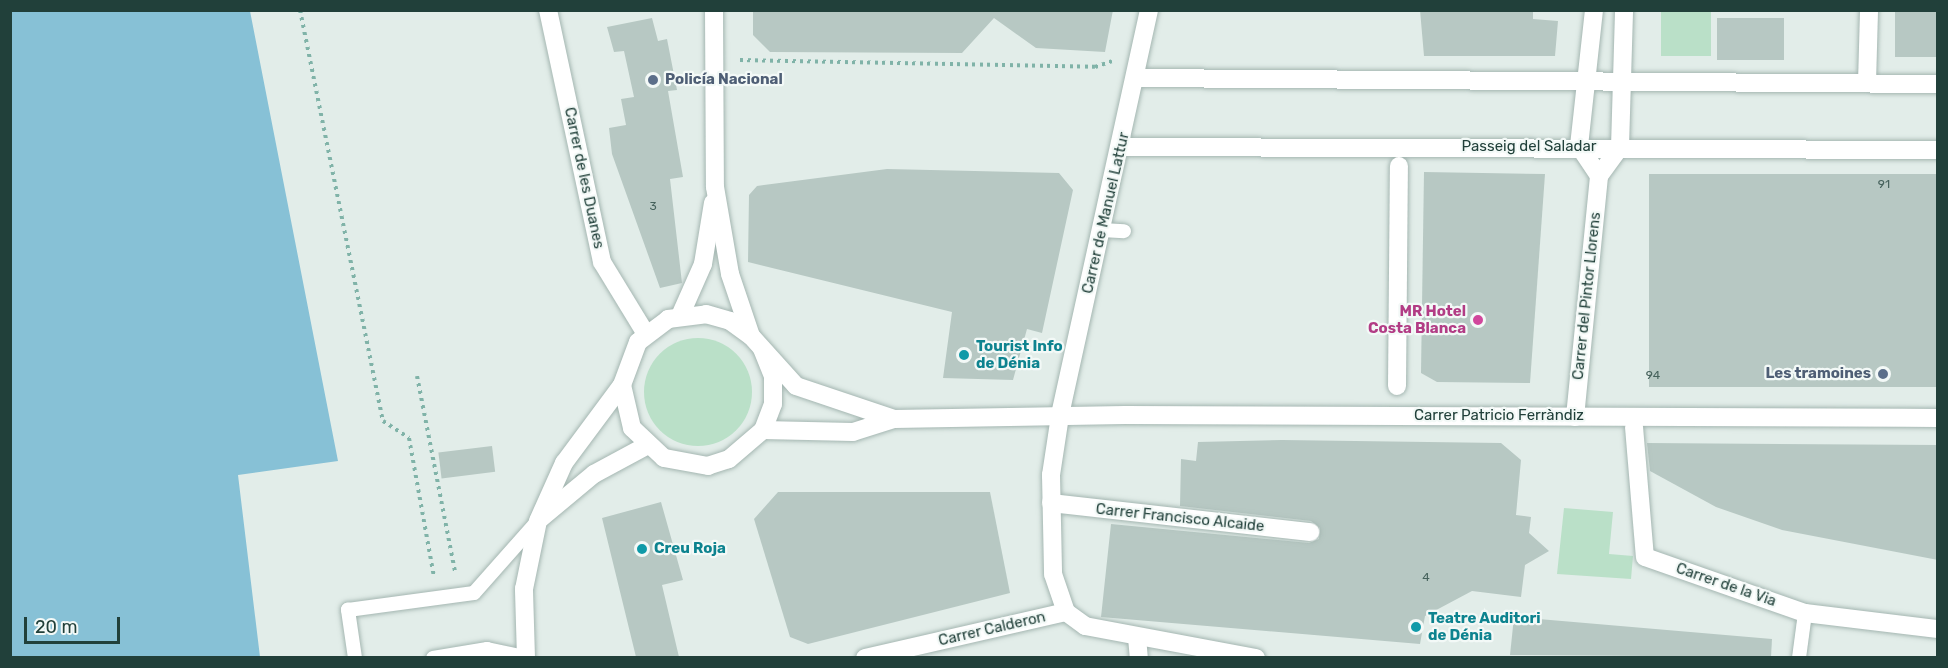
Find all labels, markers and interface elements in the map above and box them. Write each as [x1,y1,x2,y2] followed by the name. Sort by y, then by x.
[665,71,783,89] place label: Policía Nacional
[646,73,660,87] marker: Policía Nacional
[560,105,608,251] street label: Carrer de les Duanes
[1079,130,1133,296] street label: Carrer de Manuel Lattur
[1462,138,1596,156] street label: Passeig del Saladar
[1878,178,1890,192] house number: 91
[649,200,657,214] house number: 3
[1569,211,1605,381] street label: Carrer del Pintor Llorens
[1368,302,1466,337] place label: MR Hotel Costa Blanca
[1471,313,1485,327] marker: MR Hotel Costa Blanca
[976,337,1063,372] place label: Tourist Info de Dénia
[957,348,971,362] marker: Tourist Info de Dénia
[1765,365,1871,383] place label: Les tramoines
[1876,367,1890,381] marker: Les tramoines
[1646,369,1660,383] house number: 94
[1414,407,1584,425] street label: Carrer Patricio Ferràndiz
[1094,500,1266,536] street label: Carrer Francisco Alcaide
[654,540,726,558] place label: Creu Roja
[635,542,649,556] marker: Creu Roja
[1673,559,1779,611] street label: Carrer de la Via
[1422,571,1430,585] house number: 4
[27,605,123,643] scale bar
[936,608,1048,650] street label: Carrer Calderon
[1428,609,1541,644] place label: Teatre Auditori de Dénia
[35,616,77,638] text: 20 m
[1409,620,1423,634] marker: Teatre Auditori de Dénia

